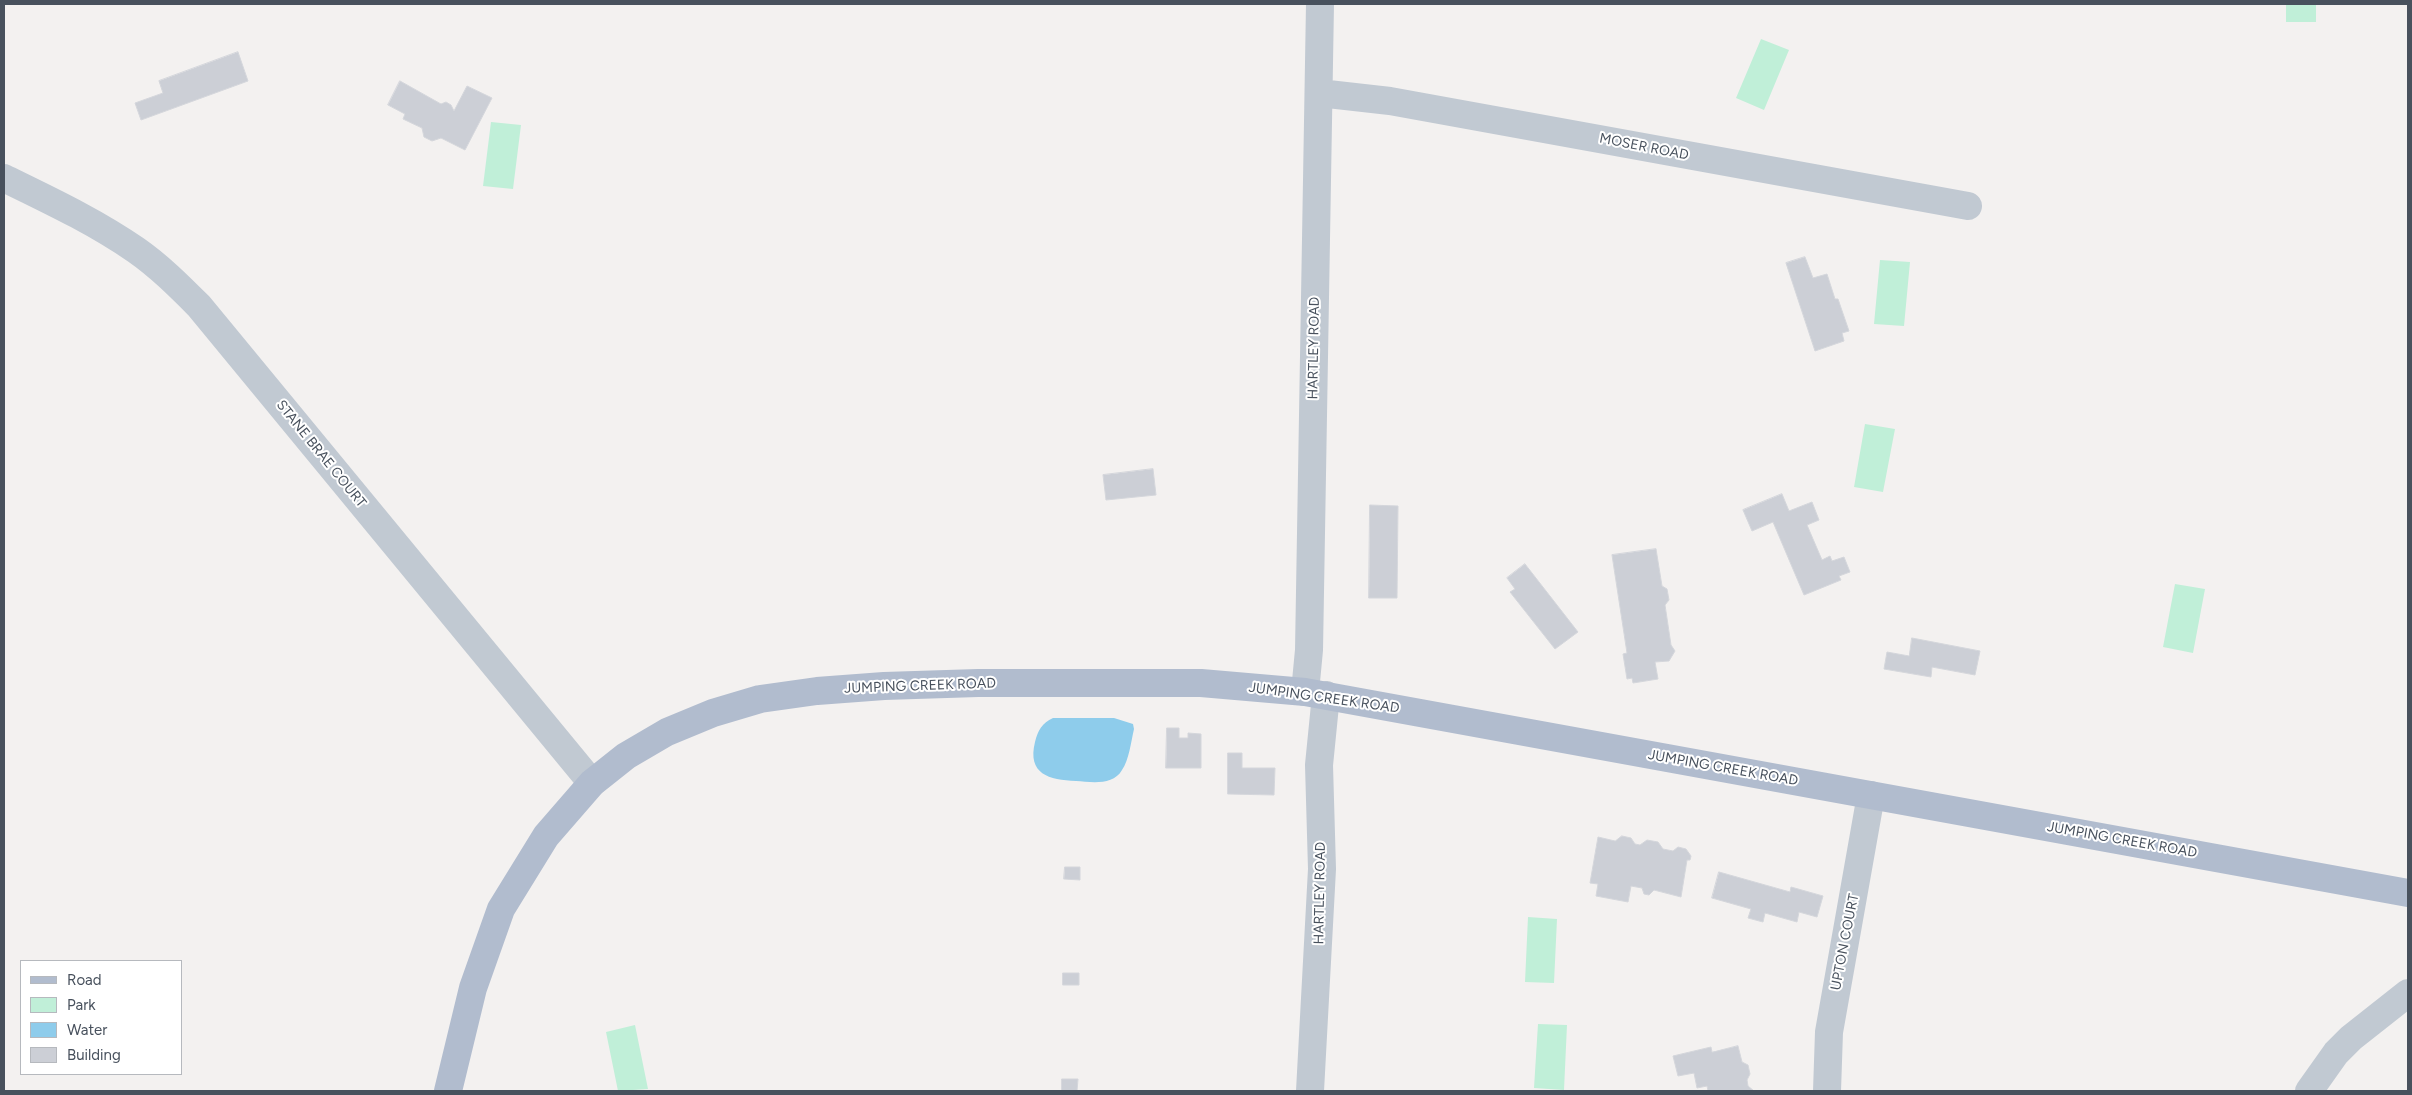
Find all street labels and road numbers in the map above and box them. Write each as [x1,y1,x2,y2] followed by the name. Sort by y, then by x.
[1598,130,1690,164] street label: MOSER ROAD
[1305,297,1323,399] street label: HARTLEY ROAD
[273,397,369,511] street label: STANE BRAE COURT
[844,675,996,697] street label: JUMPING CREEK ROAD
[1248,679,1400,717] street label: JUMPING CREEK ROAD
[1647,747,1799,789] street label: JUMPING CREEK ROAD
[2046,819,2198,861] street label: JUMPING CREEK ROAD
[1311,842,1329,944] street label: HARTLEY ROAD
[1827,892,1863,992] street label: UPTON COURT

